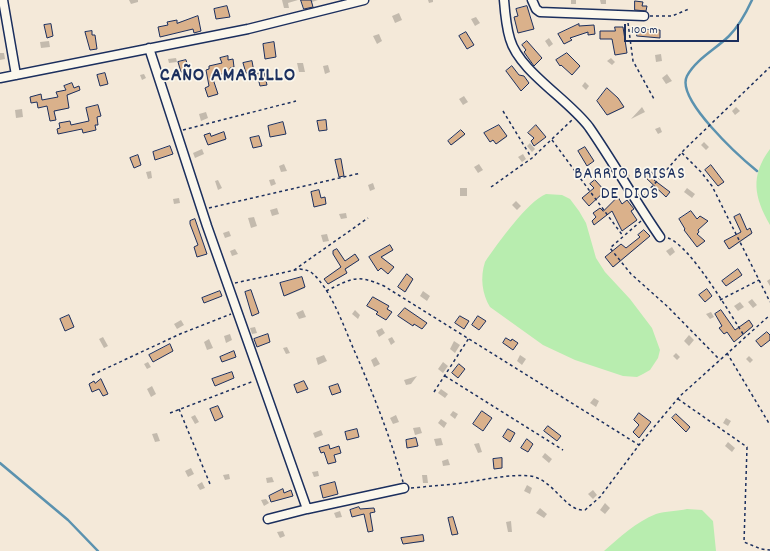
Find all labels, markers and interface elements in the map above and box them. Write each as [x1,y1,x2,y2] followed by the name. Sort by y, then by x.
[626,16,741,42] scale bar
[631,22,658,39] text: 100 m
[160,65,296,89] district label: CAÑO AMARILLO
[574,166,686,206] district label: BARRIO BRISAS DE DIOS

